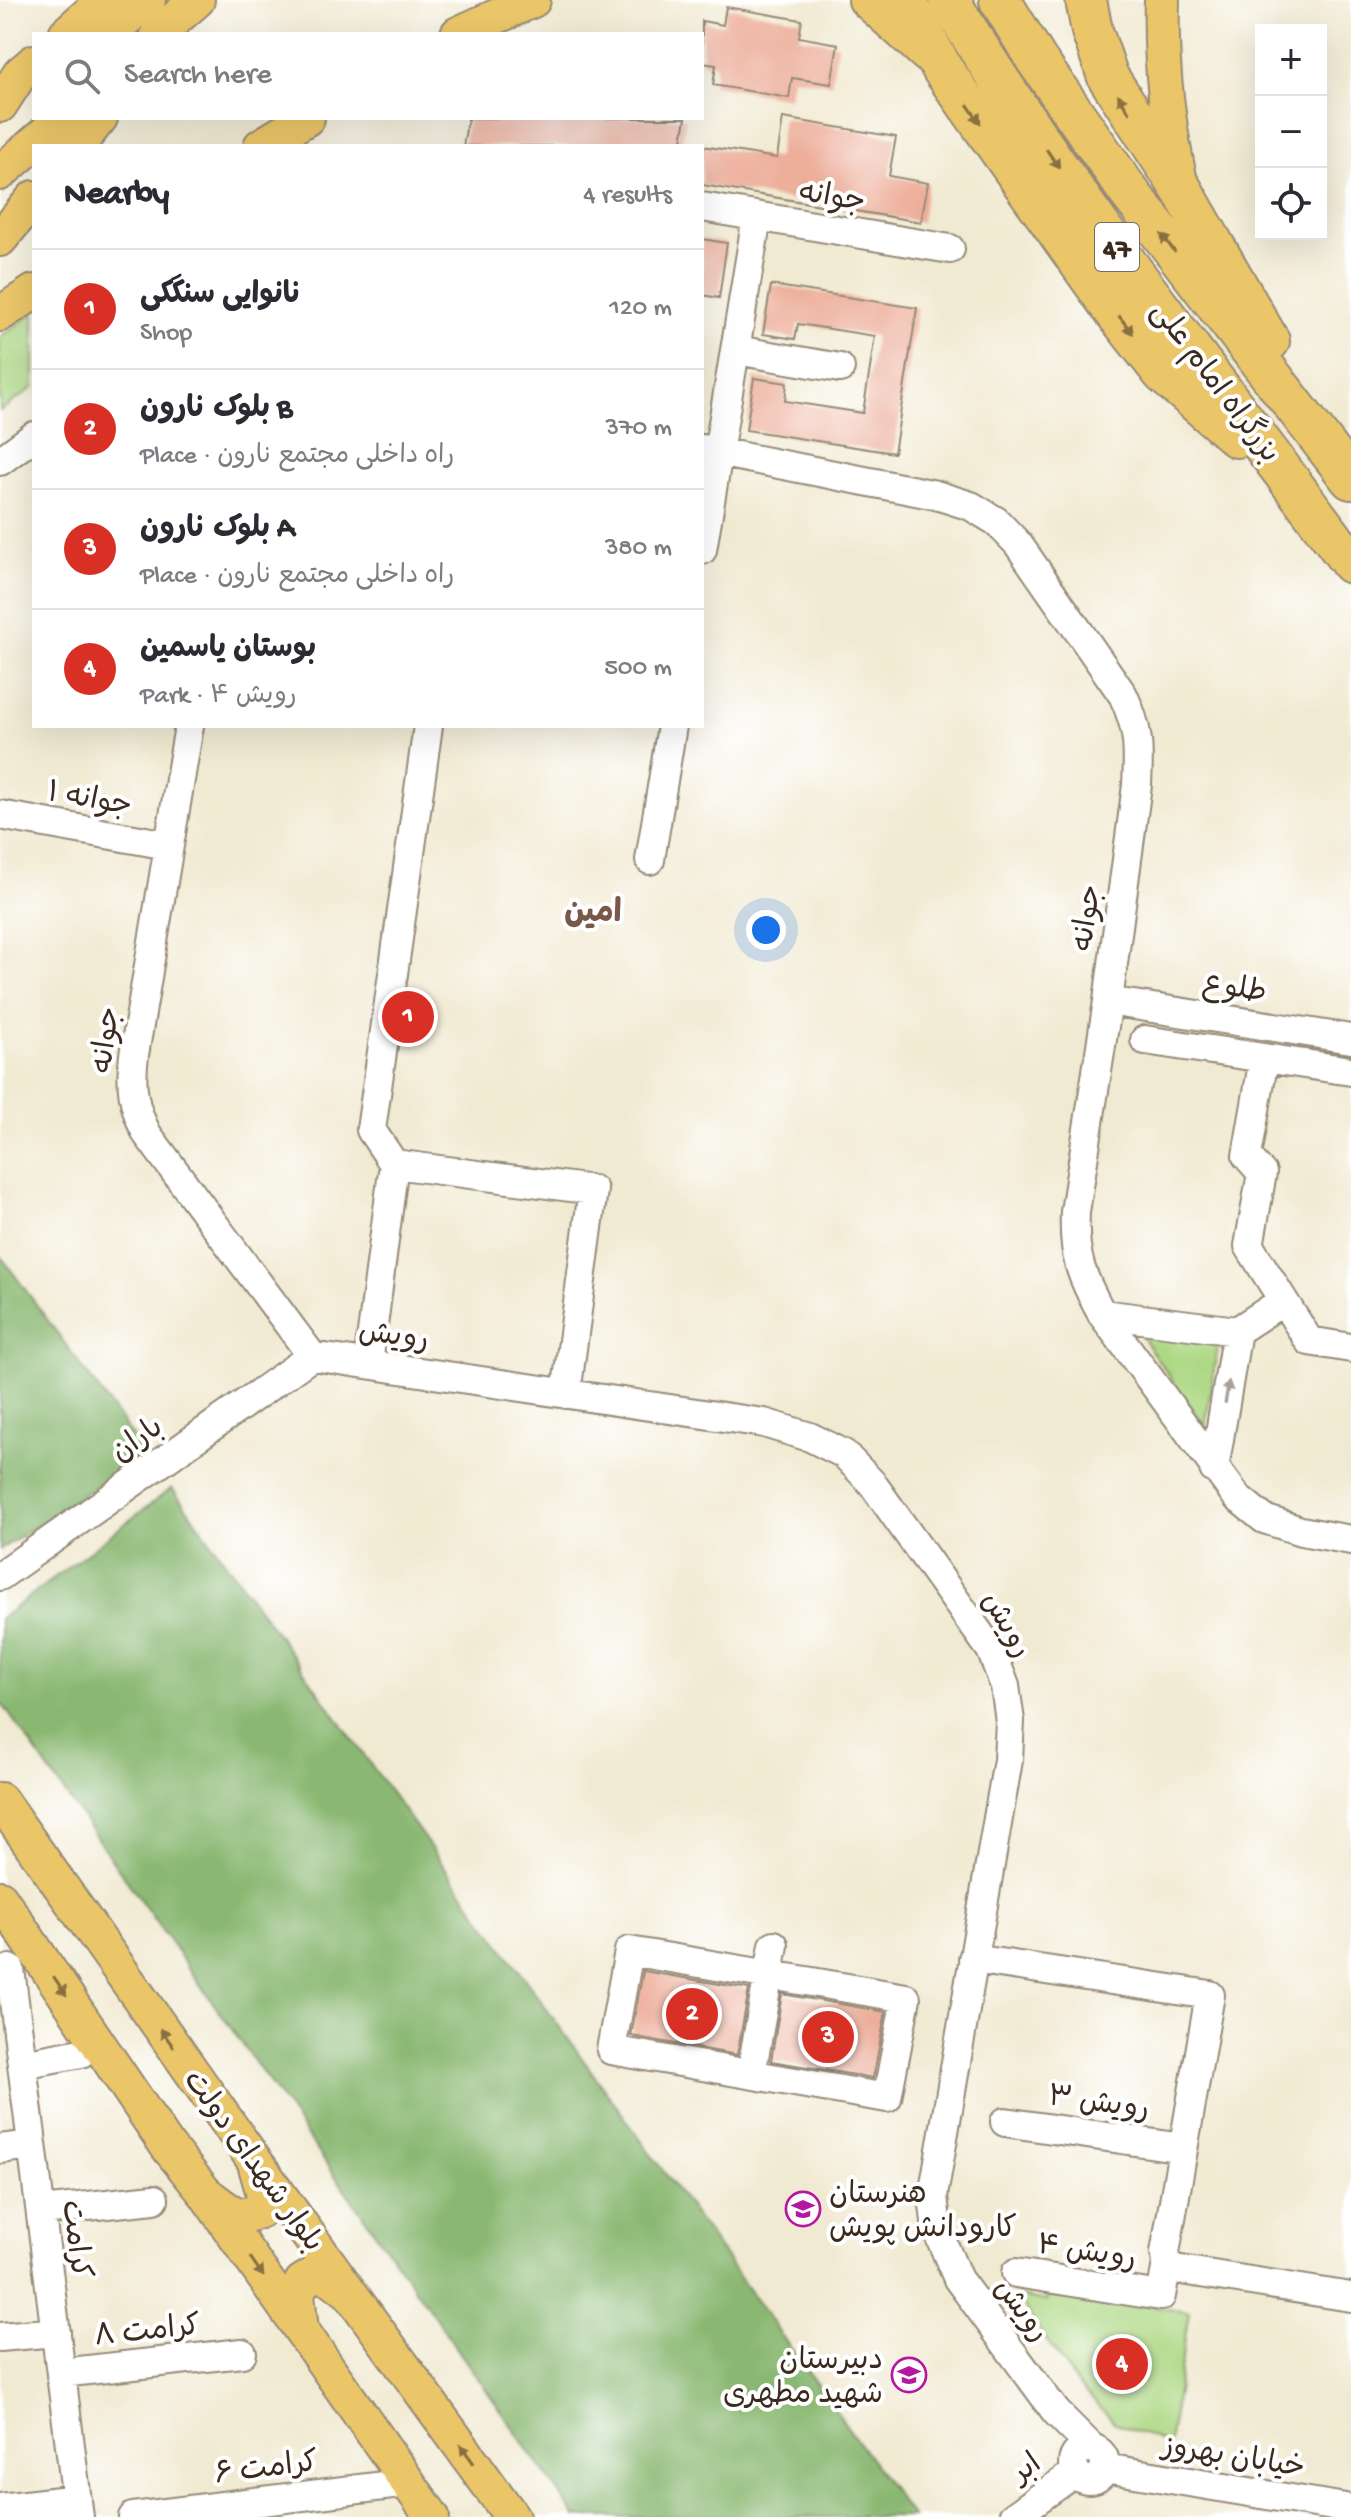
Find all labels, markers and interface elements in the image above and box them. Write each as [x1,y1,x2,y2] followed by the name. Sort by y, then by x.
[1255,24,1327,240] map controls
[1255,24,1327,96] button: +
[32,32,704,120] search box
[60,54,104,98] icon: search
[124,59,272,94] text: Search here
[1117,93,1131,115] one-way arrow
[1255,96,1327,168] button: −
[966,103,981,124] one-way arrow
[1045,149,1060,170] one-way arrow
[1255,168,1327,240] button: locate
[64,176,169,216] text: Nearby
[795,177,867,222] street label: جوانه
[583,181,672,212] text: 4 results
[1095,223,1139,271] road number: 47
[1160,233,1177,253] one-way arrow
[140,279,302,314] text: نانوایی سنگکی
[85,294,95,325] text: 1
[609,294,672,325] text: 120 m
[1141,294,1289,471] street label: بزرگراه امام علی
[1117,315,1133,335] one-way arrow
[140,319,192,350] text: Shop
[140,393,292,428] text: بلوک نارون B
[84,414,96,445] text: 2
[606,414,672,445] text: 370 m
[140,442,454,473] text: Place · راه داخلی مجتمع نارون
[140,513,295,548] text: بلوک نارون A
[83,534,97,565] text: 3
[605,534,672,565] text: 380 m
[140,562,454,593] text: Place · راه داخلی مجتمع نارون
[140,633,316,668] text: بوستان یاسمین
[84,654,96,685] text: 4
[604,654,672,685] text: 500 m
[140,682,297,713] text: Park · رویش ۴
[44,777,134,826] street label: جوانه ۱
[1067,883,1111,954] street label: جوانه
[564,896,622,934] district label: امین
[746,910,786,950] your location
[1200,968,1269,1013] street label: طلوع
[382,987,434,1047] pin: 1
[87,1005,130,1076] street label: جوانه
[356,1316,431,1361] street label: رویش
[1221,1379,1234,1404] one-way arrow
[106,1412,171,1472] street label: باران
[971,1587,1037,1665] street label: رویش
[52,1975,66,1997] one-way arrow
[666,1984,718,2044] pin: 2
[802,2007,854,2067] pin: 3
[160,2028,175,2049] one-way arrow
[174,2065,329,2260] street label: بلوار شهدای دولت
[1045,2081,1151,2130] street label: رویش ۳
[829,2179,1017,2248] place label: هنرستان کارودانش پویش
[784,2190,822,2228] school or university icon: هنرستان کارودانش پویش
[51,2198,96,2281] street label: کرامت
[1034,2229,1138,2280] street label: رویش ۴
[249,2257,264,2278] one-way arrow
[984,2273,1055,2350] street label: رویش
[93,2310,202,2356] street label: کرامت ۸
[1096,2334,1148,2394] pin: 4
[723,2345,883,2414] place label: دبیرستان شهید مطهری
[890,2356,928,2394] school or university icon: دبیرستان شهید مطهری
[1157,2430,1307,2488] street label: خیابان بهروز
[460,2443,475,2464] one-way arrow
[213,2447,320,2494] street label: کرامت ۶
[1003,2448,1049,2495] street label: ابر

